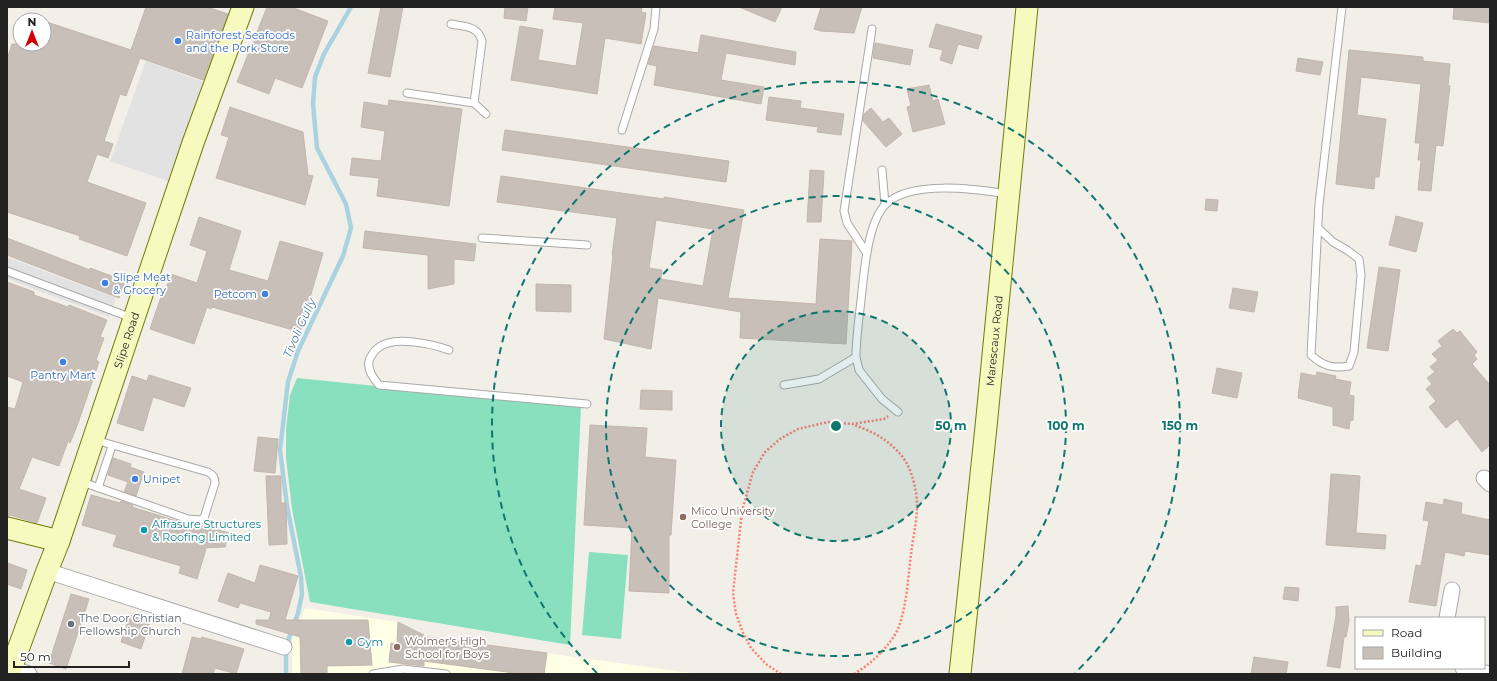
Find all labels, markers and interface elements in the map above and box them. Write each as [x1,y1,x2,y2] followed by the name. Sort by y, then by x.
[12,12,52,52] north arrow
[28,15,36,29] text: N
[186,28,296,55] place label: Rainforest Seafoods and the Pork Store
[173,36,183,46] marker: Rainforest Seafoods and the Pork Store
[113,270,171,297] place label: Slipe Meat & Grocery
[100,278,110,288] marker: Slipe Meat & Grocery
[214,287,257,301] place label: Petcom
[260,289,270,299] marker: Petcom
[279,294,319,360] water label: Tivoli Gully
[983,295,1006,387] street label: Marescaux Road
[111,310,143,370] street label: Slipe Road
[58,357,68,367] marker: Pantry Mart
[30,368,96,382] place label: Pantry Mart
[935,418,967,433] text: 50 m
[1048,418,1084,433] text: 100 m
[1162,418,1198,433] text: 150 m
[829,419,843,433] centre of rings
[143,472,181,486] place label: Unipet
[130,474,140,484] marker: Unipet
[691,504,775,531] place label: Mico University College
[678,512,688,522] marker: Mico University College
[152,517,262,544] place label: Alfrasure Structures & Roofing Limited
[139,525,149,535] marker: Alfrasure Structures & Roofing Limited
[79,611,182,638] place label: The Door Christian Fellowship Church
[1355,617,1485,669] legend
[66,619,76,629] marker: The Door Christian Fellowship Church
[1391,625,1422,640] text: Road
[405,634,490,661] place label: Wolmer's High School for Boys
[357,635,383,649] place label: Gym
[344,637,354,647] marker: Gym
[392,642,402,652] marker: Wolmer's High School for Boys
[14,643,129,669] scale bar
[1391,645,1442,660] text: Building
[20,649,51,664] text: 50 m

